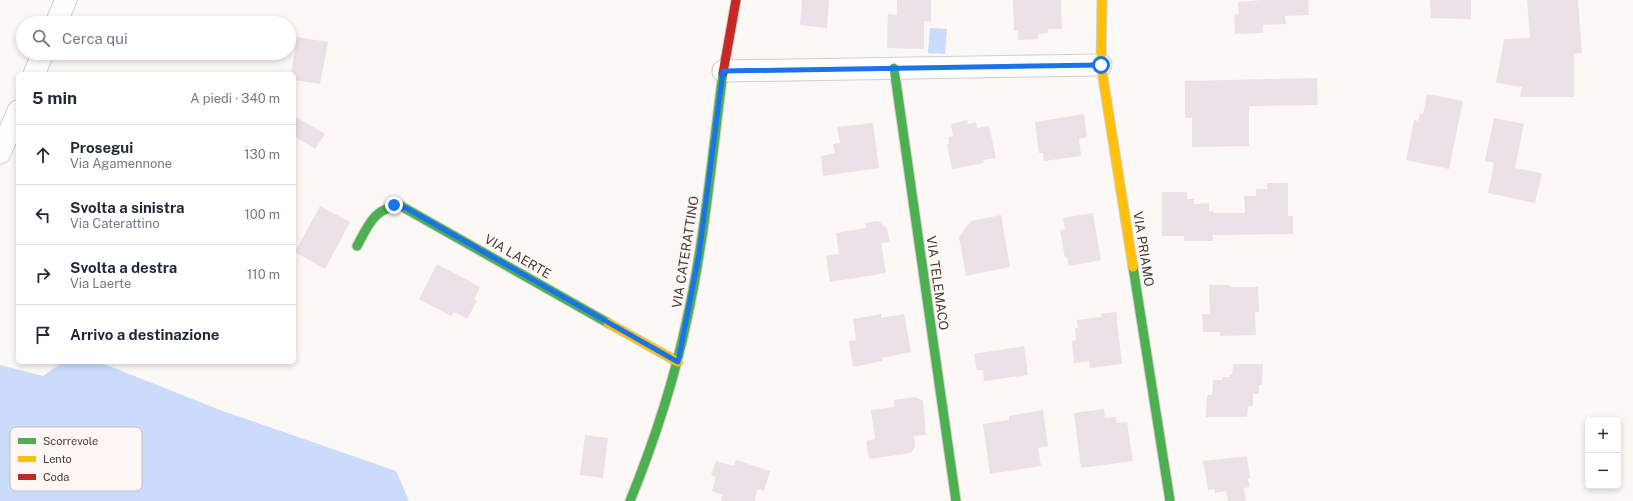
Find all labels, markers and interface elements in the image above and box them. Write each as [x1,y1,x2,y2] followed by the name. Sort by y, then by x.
[16,16,296,60] search box
[30,27,52,49] icon: search
[62,30,128,47] text: Cerca qui
[1092,56,1110,74] route start
[32,88,77,108] text: 5 min
[190,91,280,106] text: A piedi · 340 m
[70,139,133,156] text: Prosegui
[32,144,54,166] icon: ahead
[244,147,280,162] text: 130 m
[70,156,172,171] text: Via Agamennone
[669,195,702,309] street label: VIA CATERATTINO
[385,196,403,214] route end
[70,199,184,216] text: Svolta a sinistra
[32,204,54,226] icon: left
[244,207,280,222] text: 100 m
[1130,210,1157,288] street label: VIA PRIAMO
[70,216,160,231] text: Via Caterattino
[482,231,554,282] street label: VIA LAERTE
[923,235,952,331] street label: VIA TELEMACO
[70,259,177,276] text: Svolta a destra
[32,264,54,286] icon: right
[247,267,280,282] text: 110 m
[70,276,131,291] text: Via Laerte
[32,324,54,346] icon: arrive
[70,326,219,343] text: Arrivo a destinazione
[1585,417,1621,489] map controls
[1585,417,1621,453] button: +
[10,427,142,491] legend
[43,435,98,447] text: Scorrevole
[43,453,72,465] text: Lento
[1585,453,1621,489] button: −
[43,471,69,483] text: Coda

